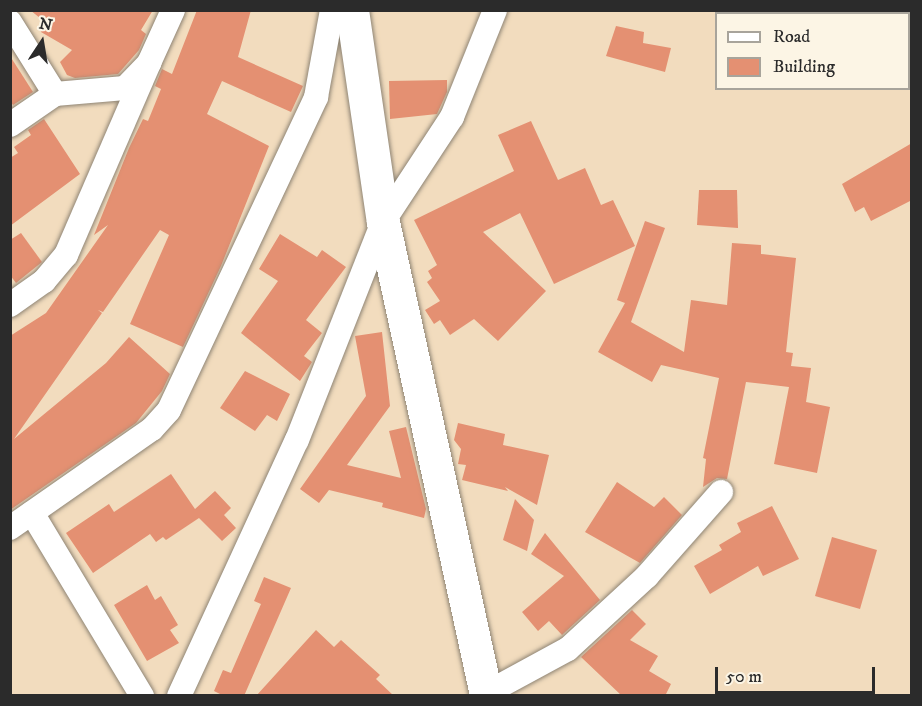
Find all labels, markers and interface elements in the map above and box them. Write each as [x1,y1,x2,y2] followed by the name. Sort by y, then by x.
[12,12,72,72] north arrow
[715,12,910,90] legend
[37,13,54,36] text: N
[773,26,810,48] text: Road
[773,56,835,78] text: Building
[718,655,878,693] scale bar
[726,666,762,688] text: 50 m

